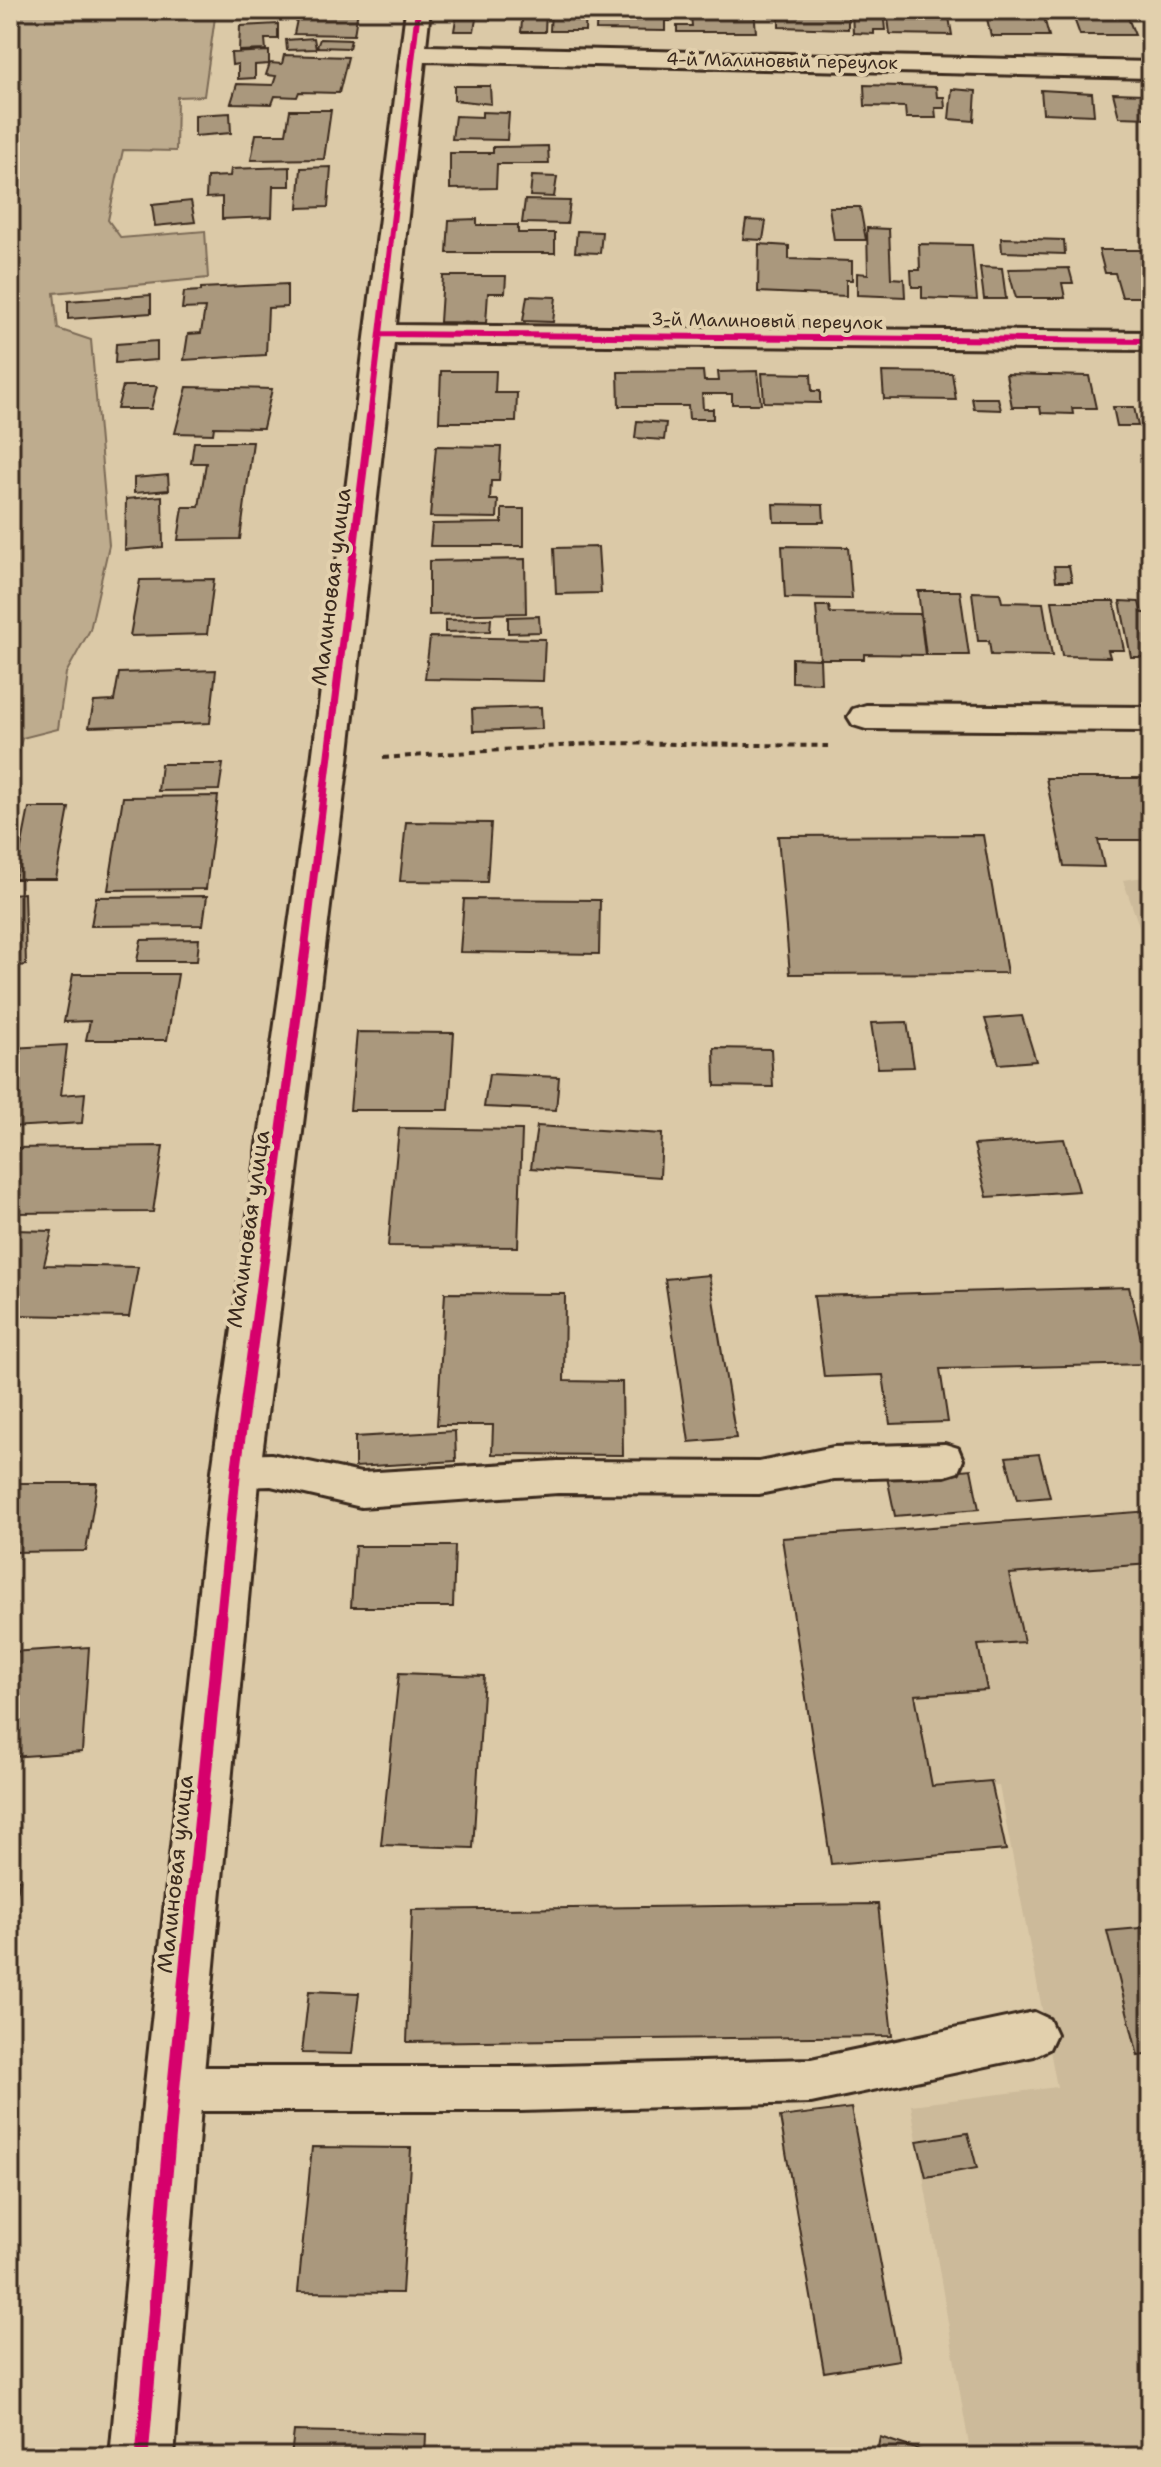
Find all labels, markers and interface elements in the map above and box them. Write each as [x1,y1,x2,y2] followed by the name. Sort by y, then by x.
[666,47,899,75] street label: 4-й Малиновый переулок
[651,307,883,335] street label: 3-й Малиновый переулок
[304,486,358,688] street label: Малиновая улица
[220,1128,276,1330] street label: Малиновая улица
[150,1773,200,1975] street label: Малиновая улица

